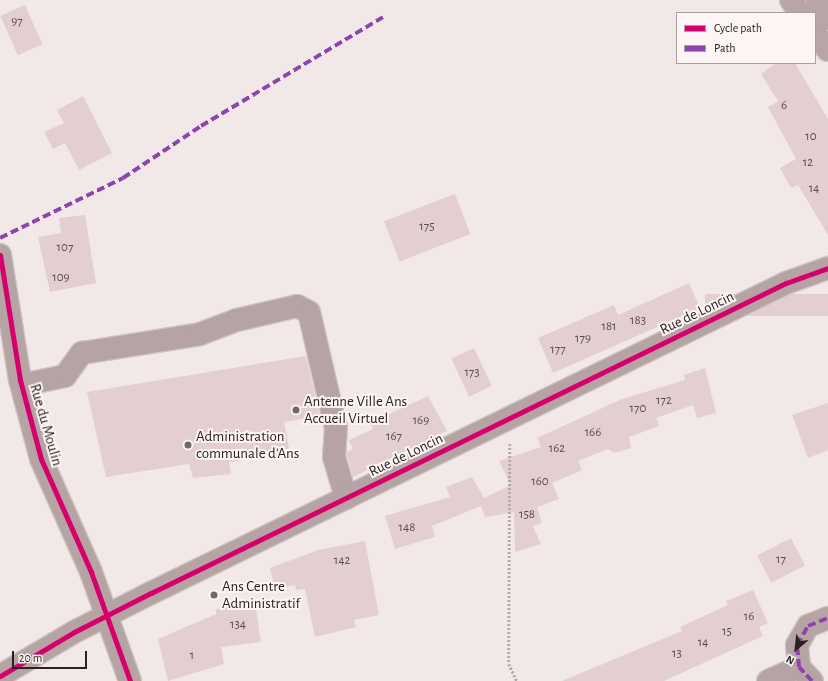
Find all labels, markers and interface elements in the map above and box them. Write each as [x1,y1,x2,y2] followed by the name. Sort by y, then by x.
[676,12,816,64] legend
[11,14,23,30] house number: 97
[714,22,762,34] text: Cycle path
[714,42,736,54] text: Path
[781,98,787,114] house number: 6
[805,129,817,145] house number: 10
[803,155,813,171] house number: 12
[809,181,819,197] house number: 14
[419,219,435,235] house number: 175
[57,240,73,256] house number: 107
[52,270,70,286] house number: 109
[657,287,737,339] street label: Rue de Loncin
[630,313,646,329] house number: 183
[601,319,617,335] house number: 181
[575,331,591,347] house number: 179
[550,342,566,358] house number: 177
[464,365,480,381] house number: 173
[26,382,66,468] street label: Rue du Moulin
[304,392,407,427] place label: Antenne Ville Ans Accueil Virtuel
[656,393,672,409] house number: 172
[630,401,646,417] house number: 170
[291,405,301,415] marker: Antenne Ville Ans Accueil Virtuel
[413,413,429,429] house number: 169
[585,425,601,441] house number: 166
[196,427,299,462] place label: Administration communale d'Ans
[366,429,446,481] street label: Rue de Loncin
[386,429,402,445] house number: 167
[183,440,193,450] marker: Administration communale d'Ans
[549,441,565,457] house number: 162
[531,474,549,490] house number: 160
[519,507,535,523] house number: 158
[399,520,415,536] house number: 148
[776,552,786,568] house number: 17
[334,553,350,569] house number: 142
[222,577,300,612] place label: Ans Centre Administratif
[209,590,219,600] marker: Ans Centre Administratif
[744,609,754,625] house number: 16
[230,617,246,633] house number: 134
[722,624,732,640] house number: 15
[776,629,816,669] north arrow
[698,635,708,651] house number: 14
[14,643,89,669] scale bar
[672,646,682,662] house number: 13
[190,648,194,664] house number: 1
[19,652,42,664] text: 20 m
[784,653,796,667] text: N

